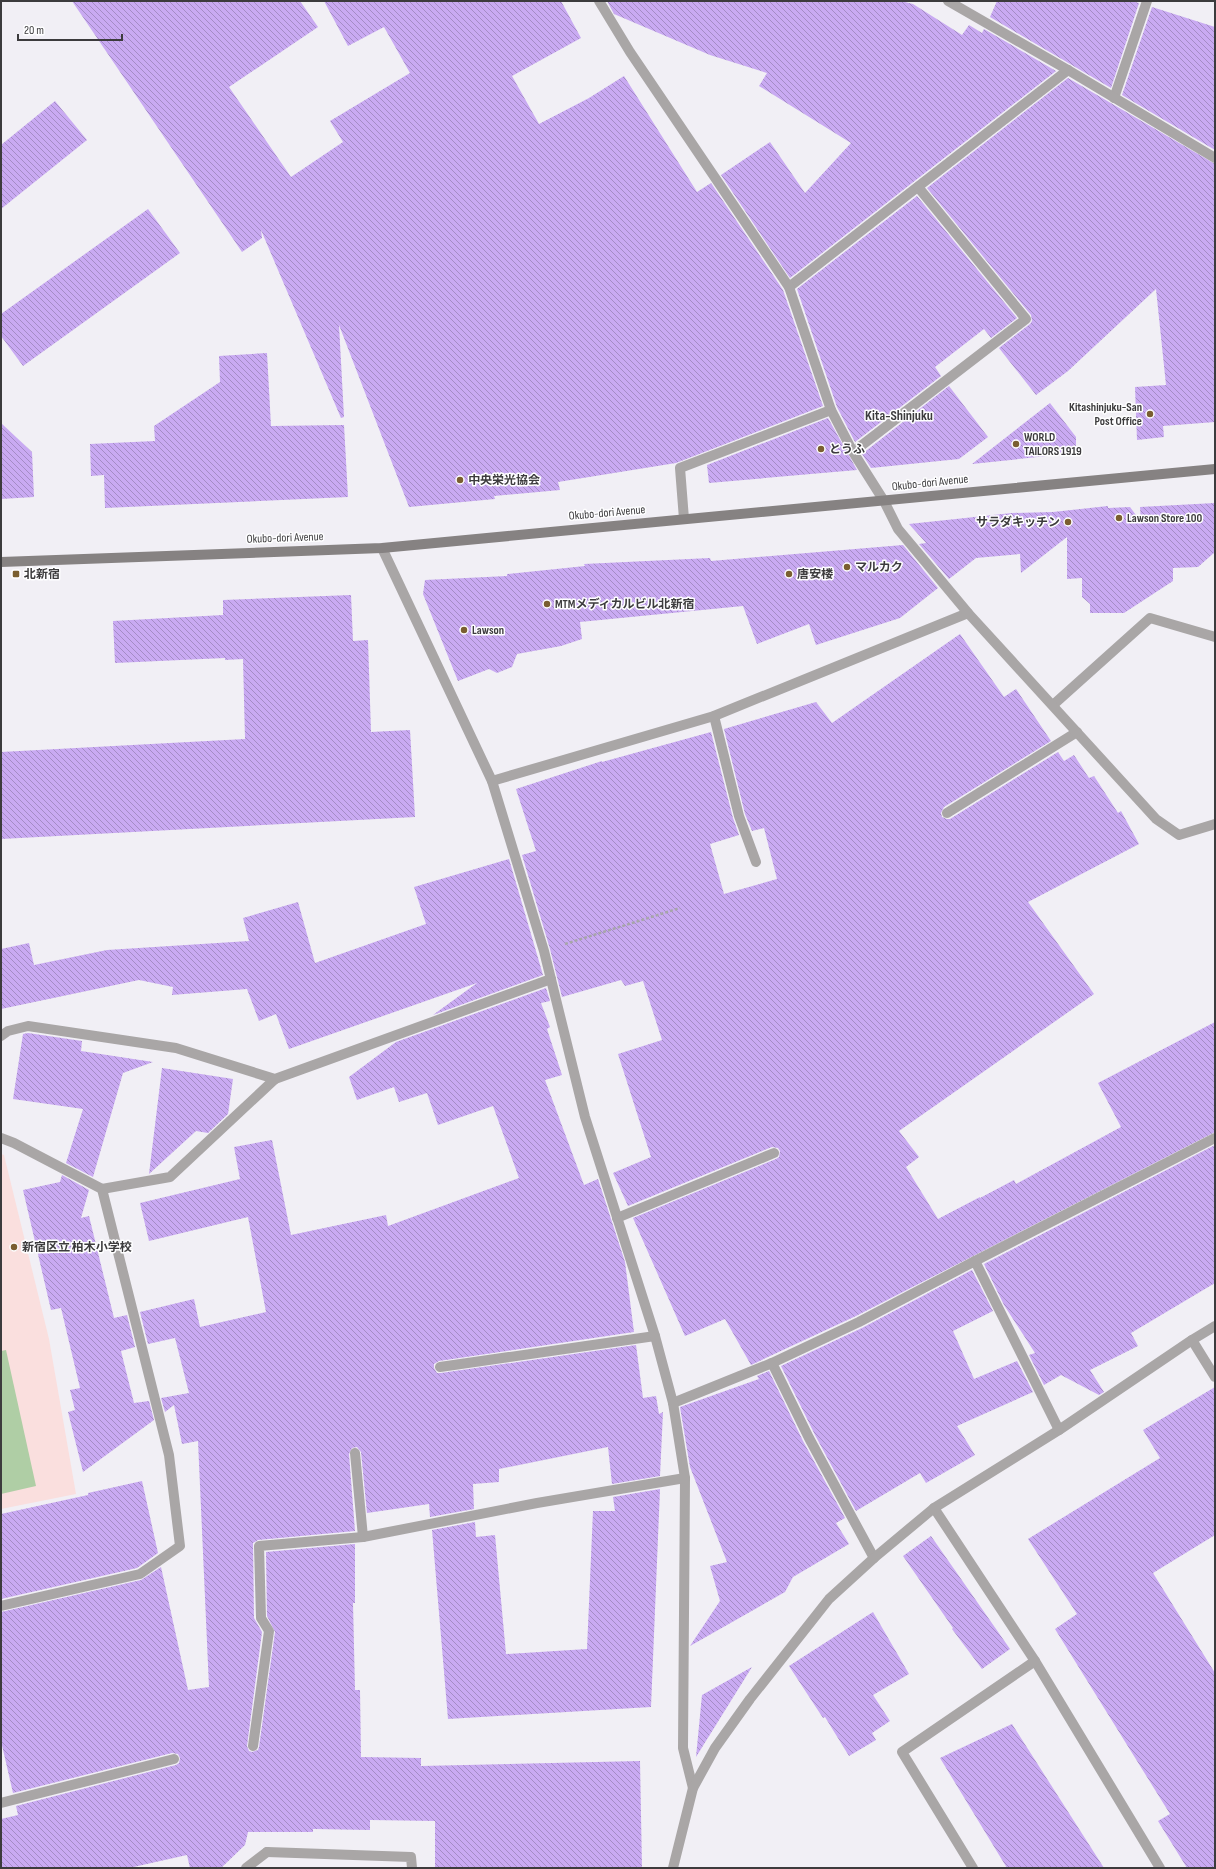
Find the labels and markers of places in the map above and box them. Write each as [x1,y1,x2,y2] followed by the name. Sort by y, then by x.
[1069,400,1142,429] place label: Kitashinjuku-San Post Office
[1145,409,1155,419] marker: Kitashinjuku-San Post Office
[1024,430,1082,459] place label: WORLD TAILORS 1919
[1011,439,1021,449] marker: WORLD TAILORS 1919
[829,442,865,457] place label: とうふ
[816,444,826,454] marker: とうふ
[468,473,540,488] place label: 中央栄光協会
[455,475,465,485] marker: 中央栄光協会
[1127,511,1202,526] place label: Lawson Store 100
[1114,513,1124,523] marker: Lawson Store 100
[976,515,1060,530] place label: サラダキッチン
[1063,517,1073,527] marker: サラダキッチン
[855,560,903,575] place label: マルカク
[842,562,852,572] marker: マルカク
[24,567,60,582] place label: 北新宿
[797,567,833,582] place label: 唐安楼
[11,569,21,579] marker: 北新宿
[784,569,794,579] marker: 唐安楼
[555,597,695,612] place label: MTMメディカルビル北新宿
[542,599,552,609] marker: MTMメディカルビル北新宿
[472,623,504,638] place label: Lawson
[459,625,469,635] marker: Lawson
[22,1240,132,1255] place label: 新宿区立 柏木小学校
[9,1242,19,1252] marker: 新宿区立 柏木小学校

